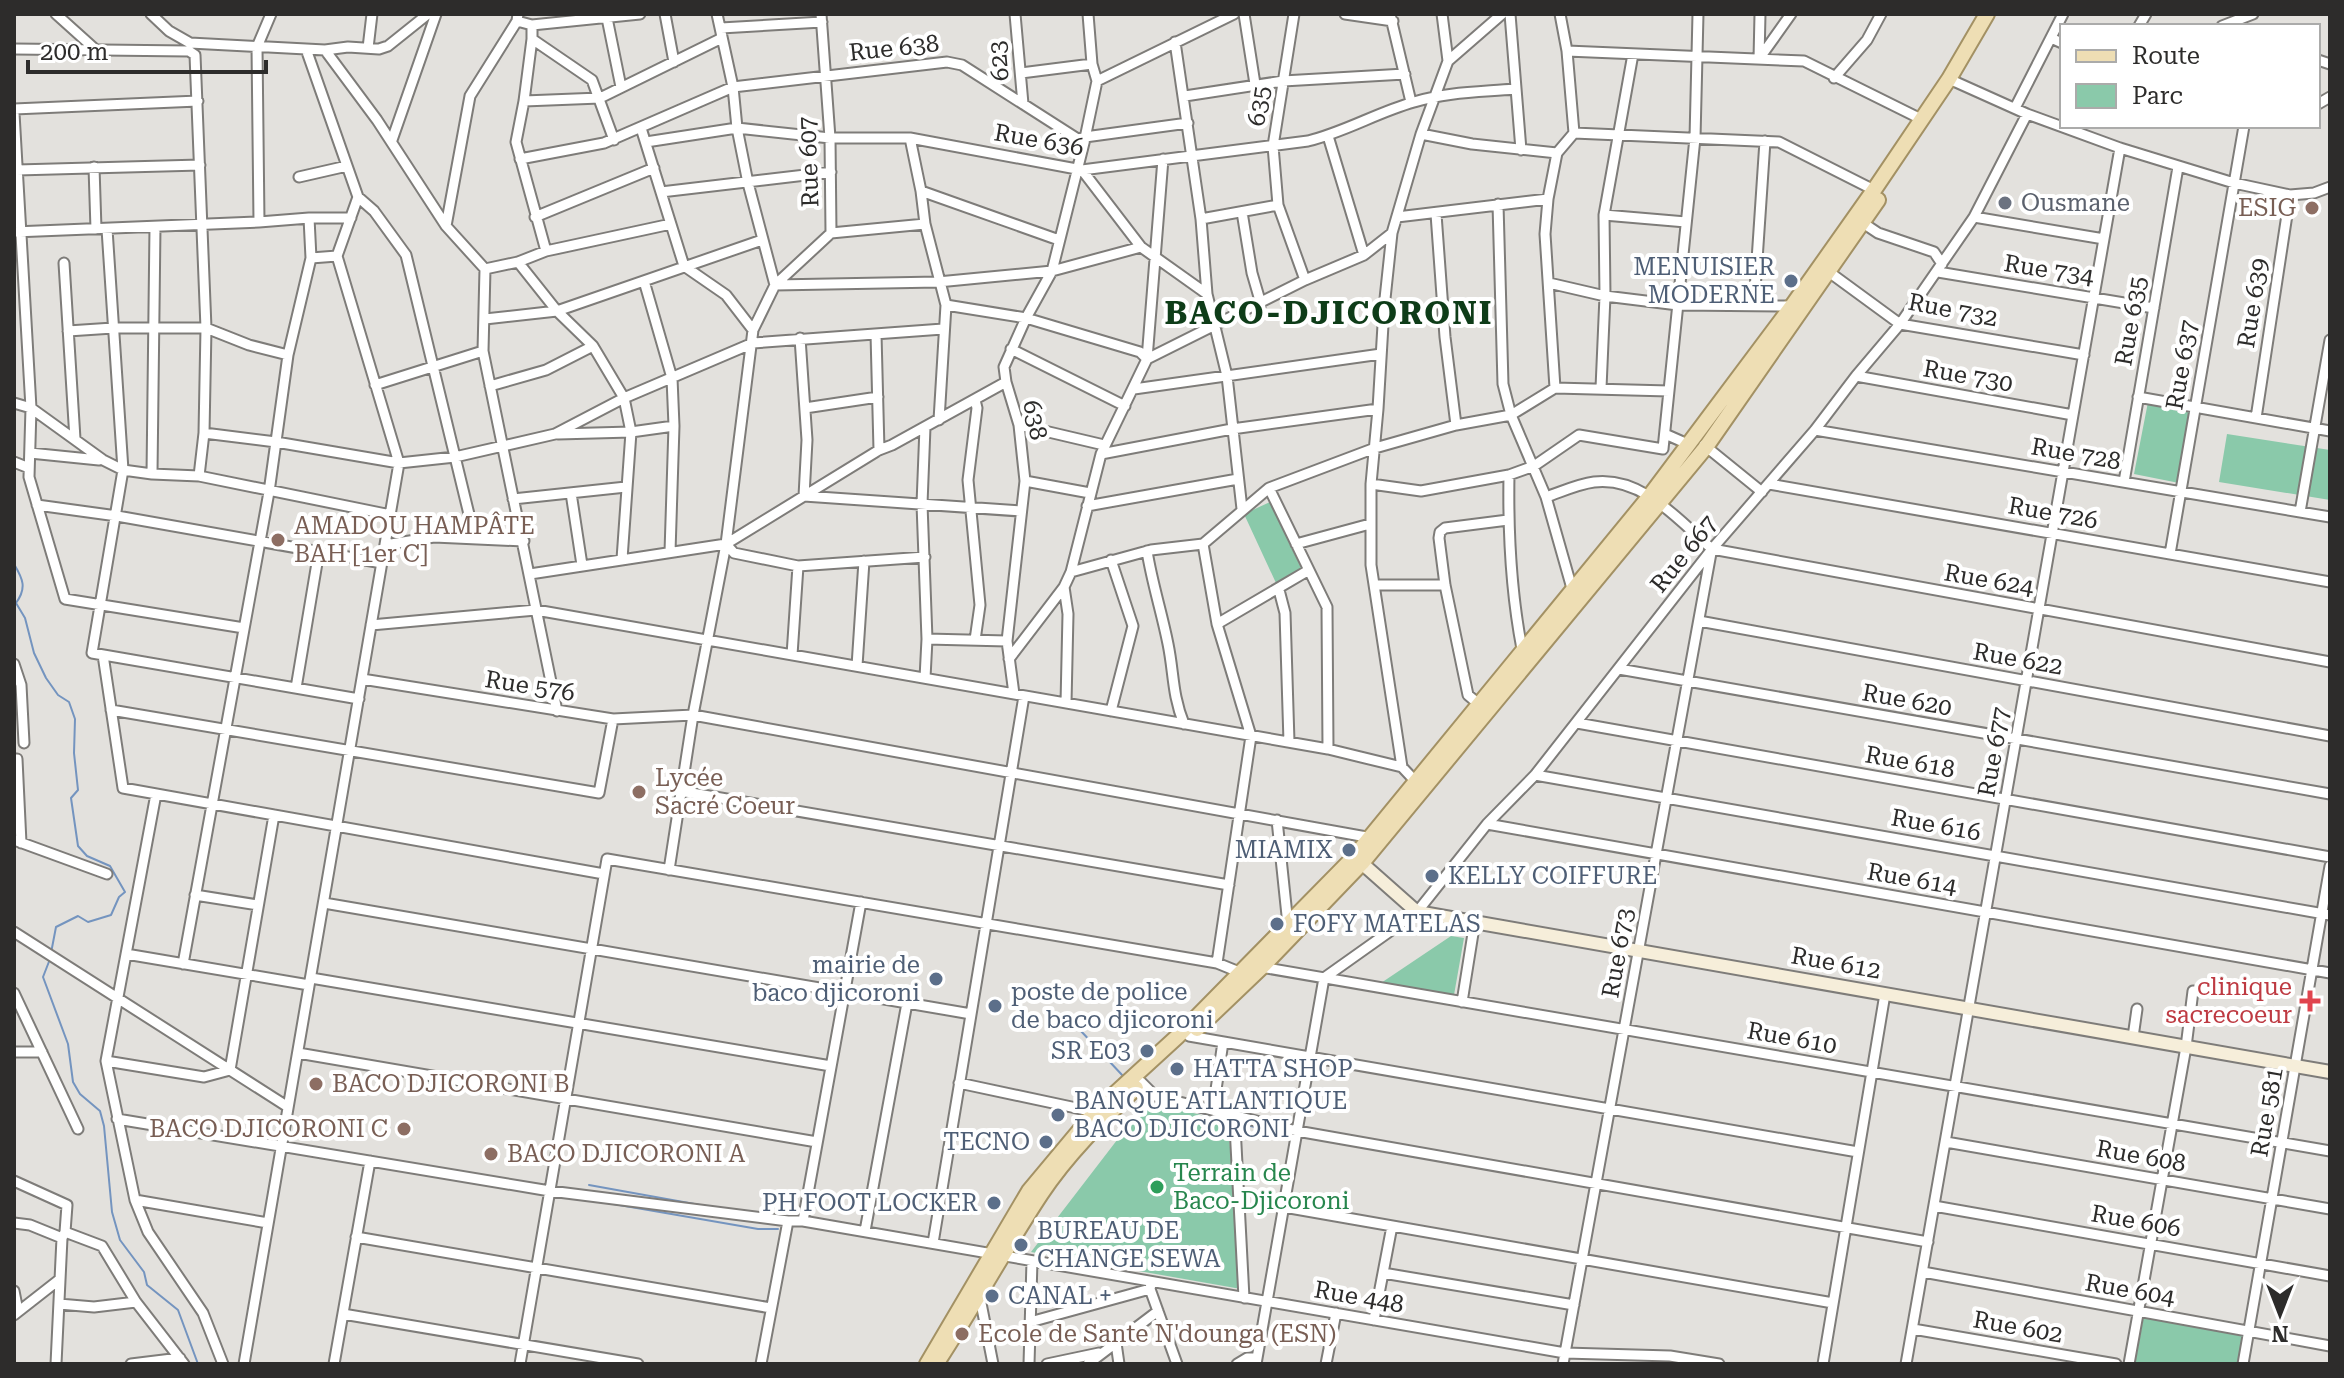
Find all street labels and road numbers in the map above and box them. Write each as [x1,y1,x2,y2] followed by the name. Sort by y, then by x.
[847,29,941,67] street label: Rue 638
[983,40,1015,82] street label: 623
[1242,84,1276,128] street label: 635
[793,116,825,208] street label: Rue 607
[992,118,1086,162] street label: Rue 636
[2002,249,2097,291] street label: Rue 734
[2232,256,2274,350] street label: Rue 639
[2109,274,2153,368] street label: Rue 635
[1906,288,2000,332] street label: Rue 732
[2160,318,2204,412] street label: Rue 637
[1921,354,2015,398] street label: Rue 730
[1017,397,1053,443] street label: 638
[2029,432,2123,476] street label: Rue 728
[2006,491,2100,535] street label: Rue 726
[1645,510,1723,598] street label: Rue 667
[1942,558,2037,602] street label: Rue 624
[1971,637,2065,681] street label: Rue 622
[483,665,577,707] street label: Rue 576
[1860,678,1954,722] street label: Rue 620
[1972,705,2016,799] street label: Rue 677
[1863,740,1957,784] street label: Rue 618
[1889,803,1983,847] street label: Rue 616
[1865,857,1960,901] street label: Rue 614
[1596,906,1640,1000] street label: Rue 673
[1789,941,1883,985] street label: Rue 612
[1745,1016,1839,1060] street label: Rue 610
[2245,1065,2289,1159] street label: Rue 581
[2094,1134,2188,1178] street label: Rue 608
[2089,1199,2183,1243] street label: Rue 606
[2083,1268,2178,1312] street label: Rue 604
[1312,1275,1406,1319] street label: Rue 448
[1971,1305,2065,1349] street label: Rue 602

